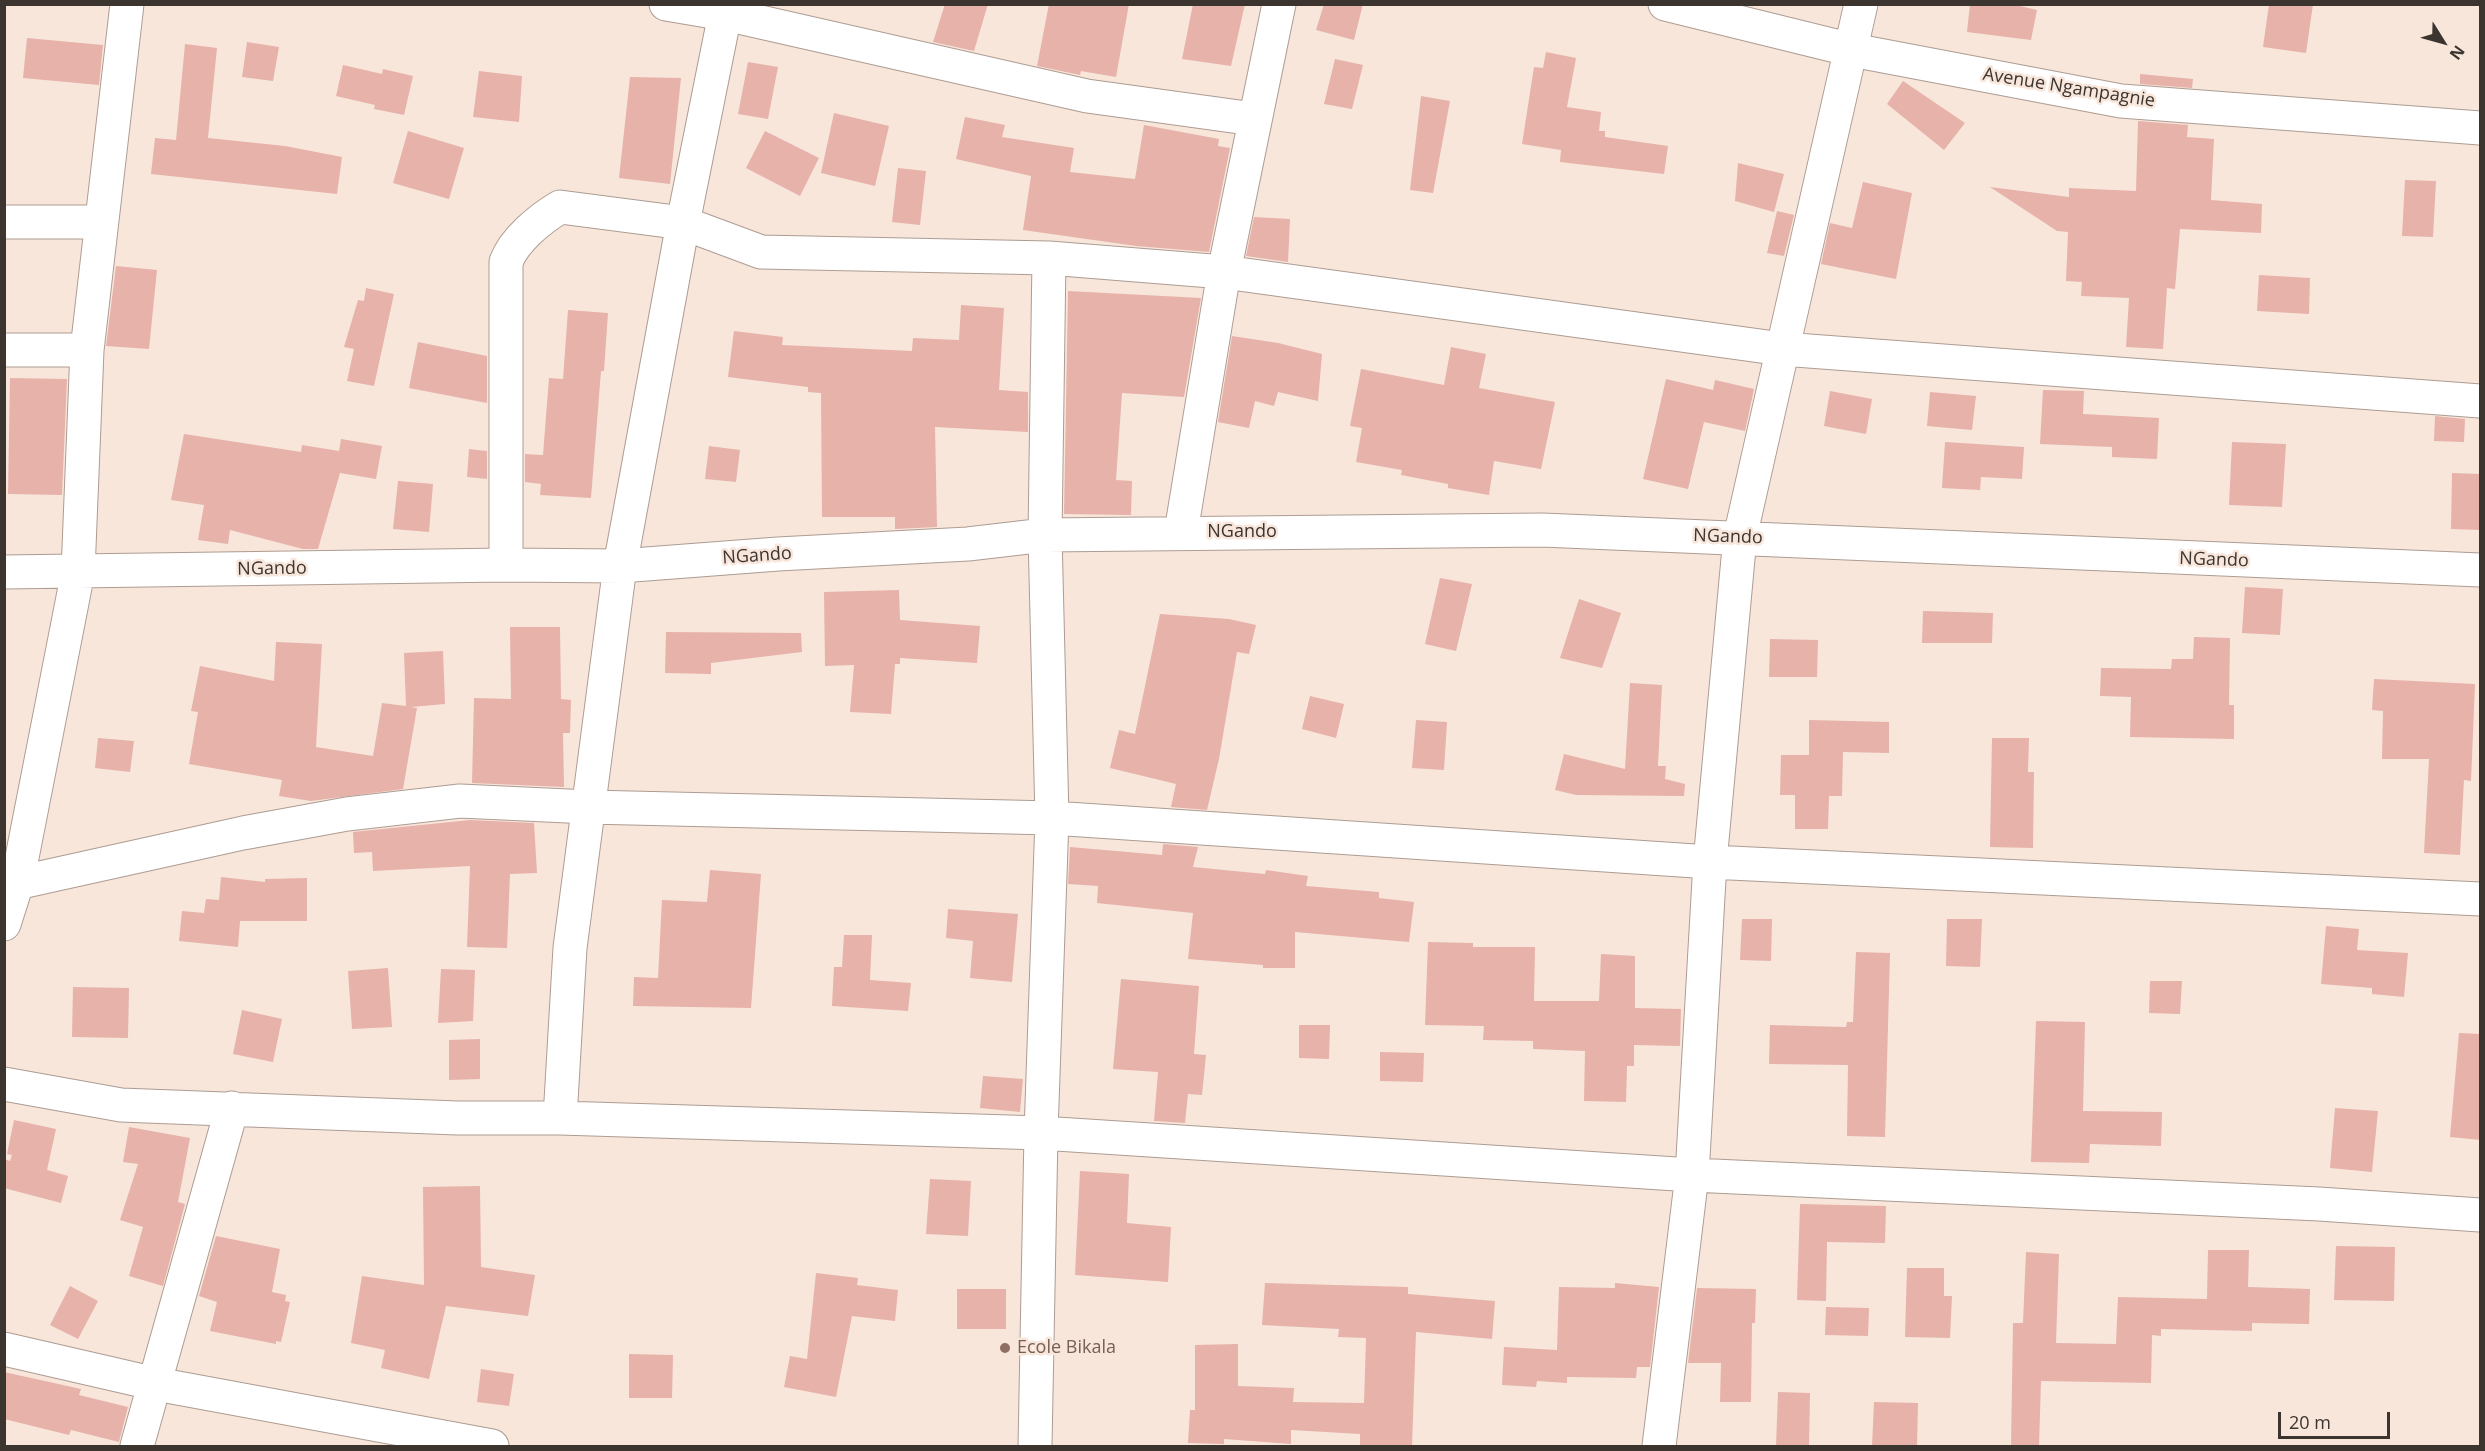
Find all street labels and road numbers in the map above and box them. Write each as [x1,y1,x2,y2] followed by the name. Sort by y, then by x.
[1981,64,2157,112] street label: Avenue Ngampagnie
[1207,521,1277,543] street label: NGando
[1693,525,1763,549] street label: NGando
[722,543,792,569] street label: NGando
[2179,548,2249,572] street label: NGando
[237,558,307,580] street label: NGando

